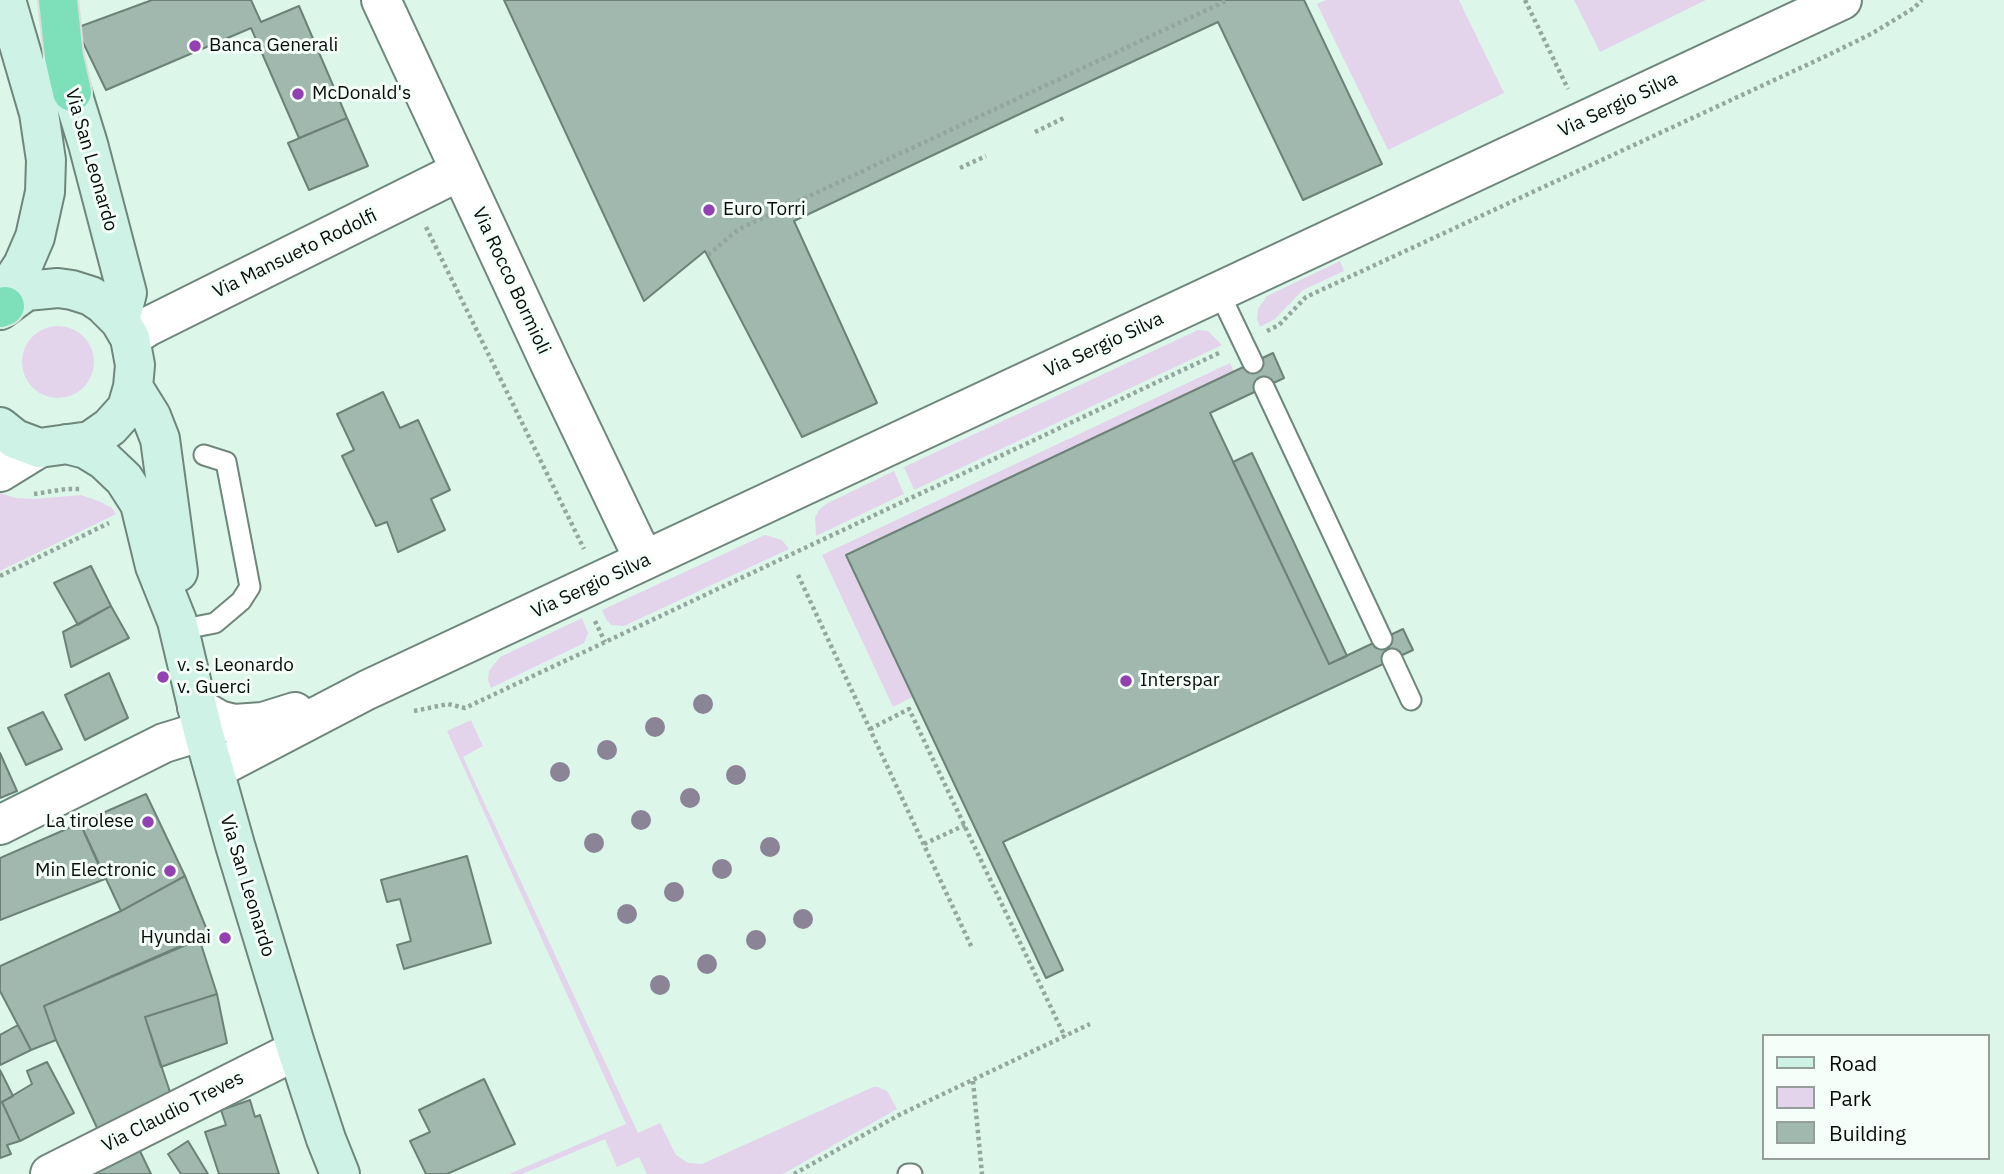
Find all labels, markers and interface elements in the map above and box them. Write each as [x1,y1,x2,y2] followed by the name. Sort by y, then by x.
[209,35,338,57] place label: Banca Generali
[187,38,203,54] marker: Banca Generali
[1555,67,1681,143] street label: Via Sergio Silva
[312,83,411,105] place label: McDonald's
[60,86,122,234] street label: Via San Leonardo
[290,86,306,102] marker: McDonald's
[723,199,806,221] place label: Euro Torri
[701,202,717,218] marker: Euro Torri
[209,204,381,304] street label: Via Mansueto Rodolfi
[467,204,555,358] street label: Via Rocco Bormioli
[1041,307,1167,383] street label: Via Sergio Silva
[528,548,654,624] street label: Via Sergio Silva
[177,655,294,699] place label: v. s. Leonardo v. Guerci
[155,669,171,685] marker: v. s. Leonardo v. Guerci
[1140,670,1220,692] place label: Interspar
[1118,673,1134,689] marker: Interspar
[46,811,134,833] place label: La tirolese
[215,812,279,960] street label: Via San Leonardo
[140,814,156,830] marker: La tirolese
[35,860,156,882] place label: Min Electronic
[162,863,178,879] marker: Min Electronic
[141,927,211,949] place label: Hyundai
[217,930,233,946] marker: Hyundai
[1762,1034,1990,1160] legend
[1829,1049,1877,1077] text: Road
[98,1066,248,1158] street label: Via Claudio Treves
[1829,1084,1872,1112] text: Park
[1829,1119,1906,1147] text: Building

